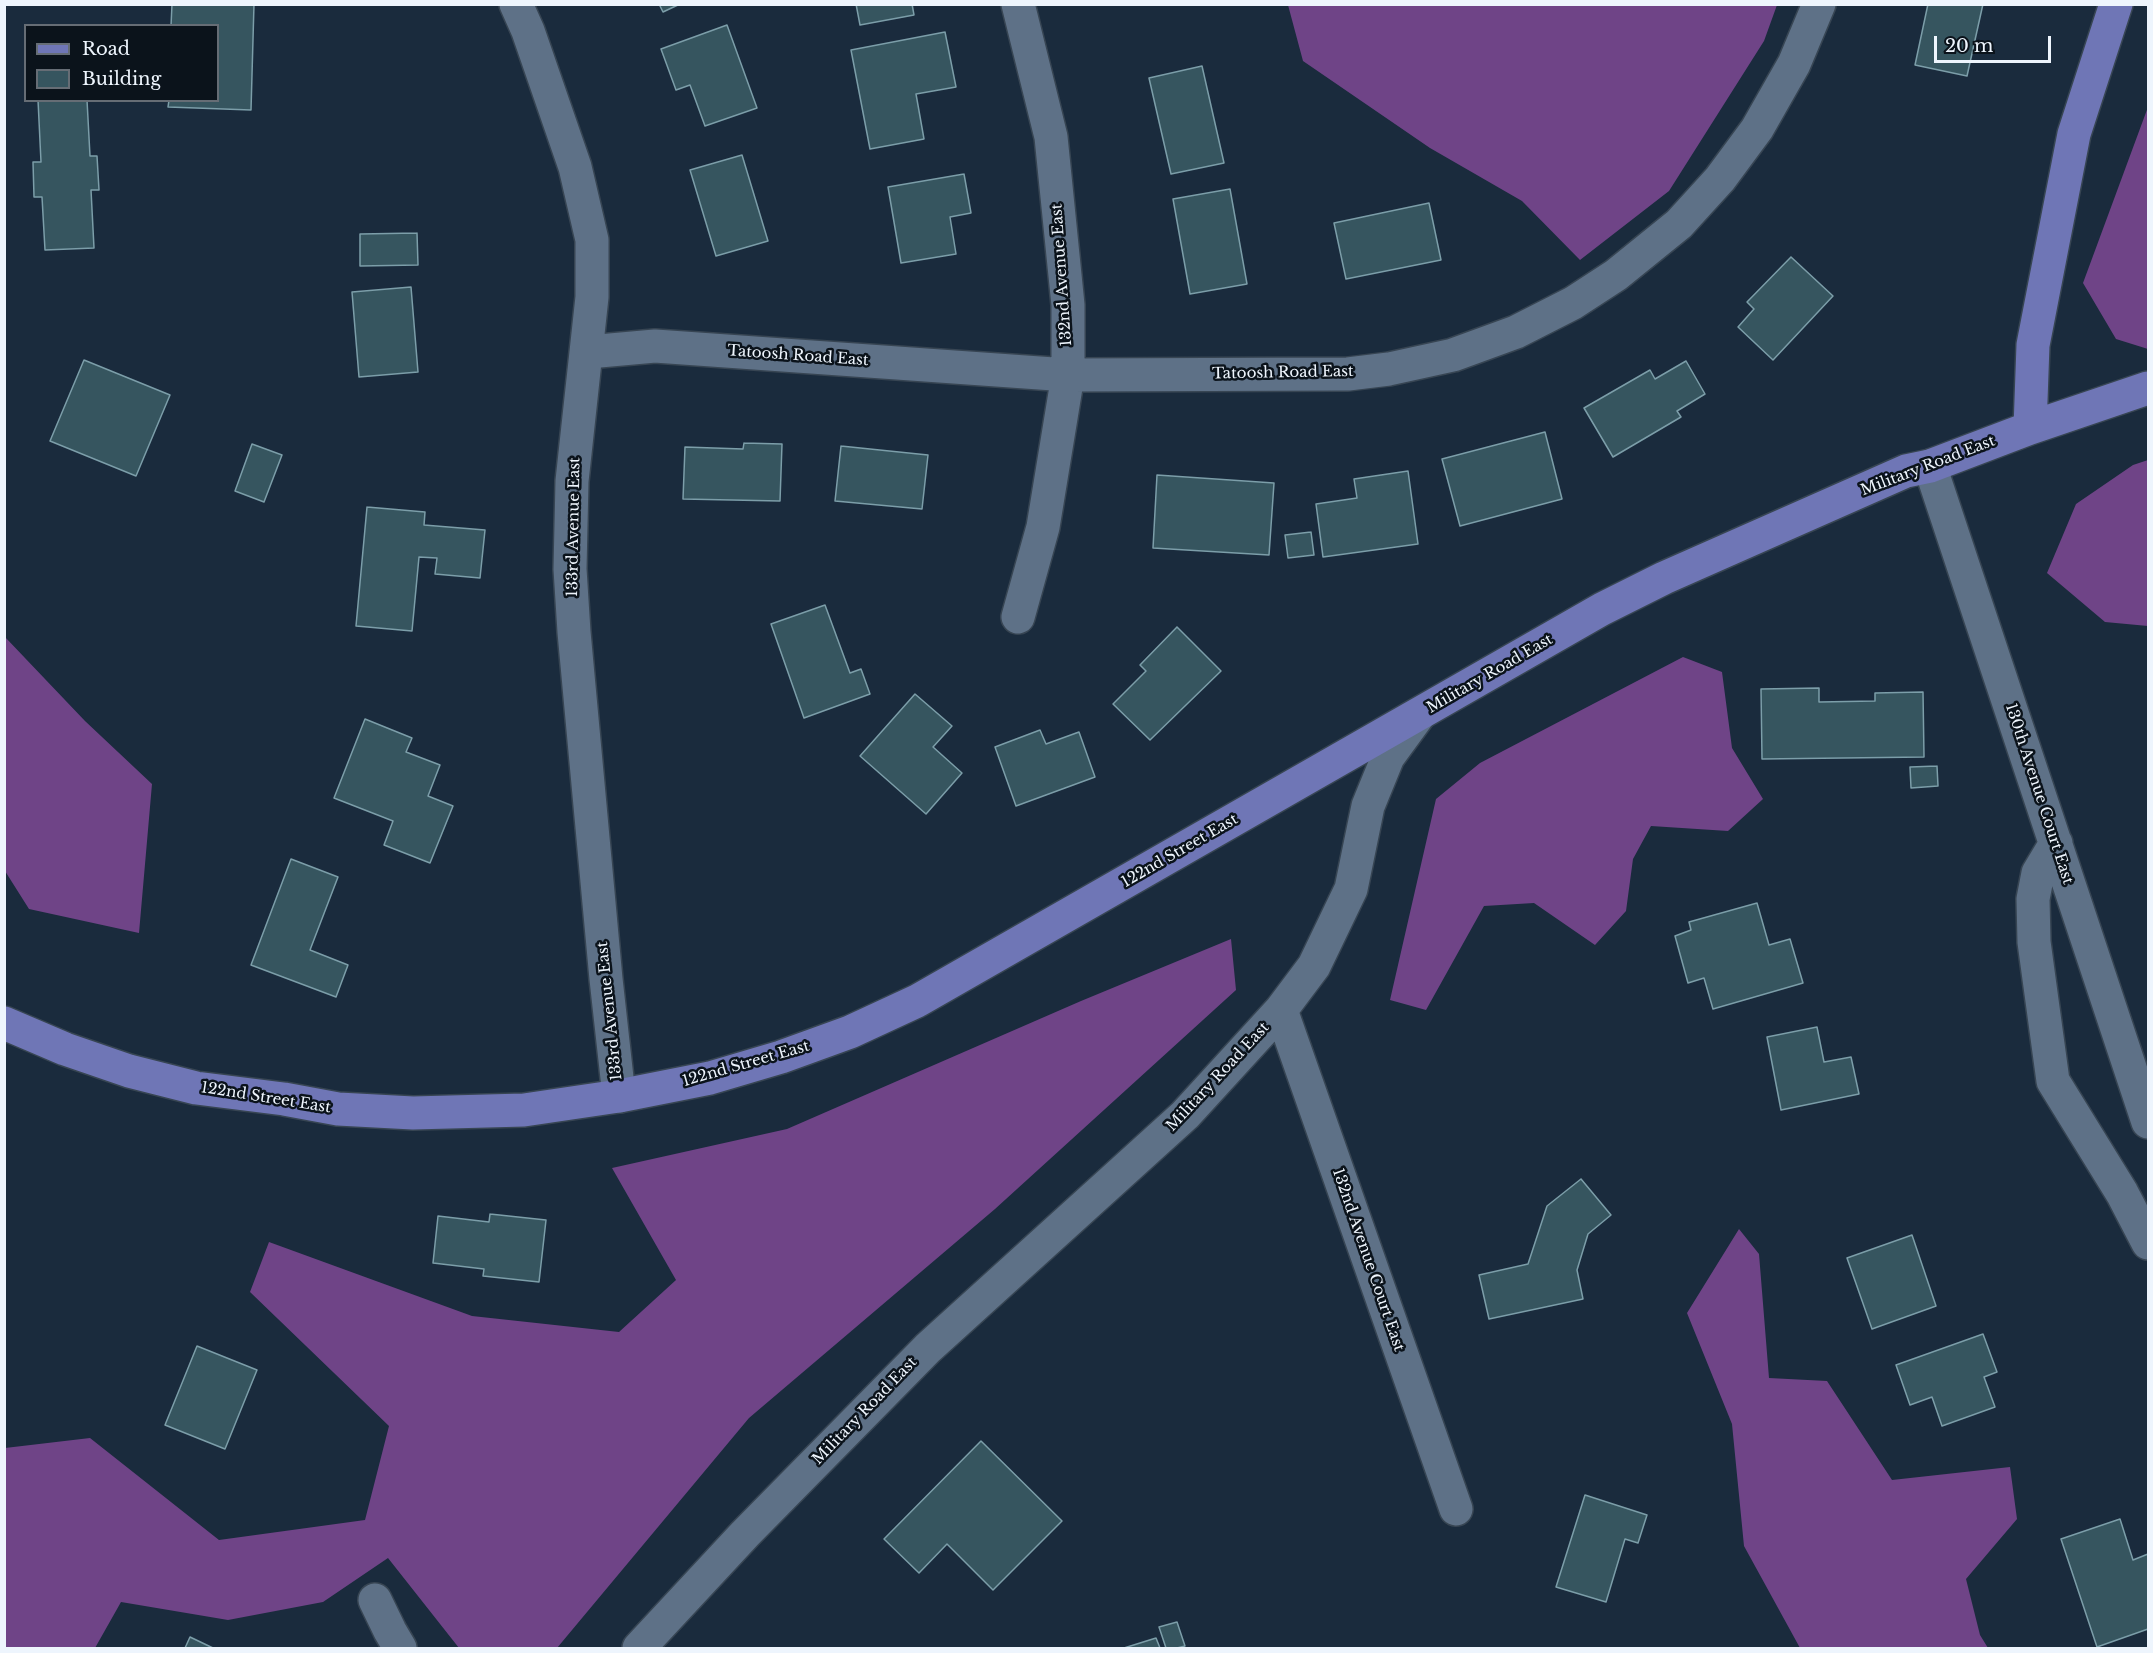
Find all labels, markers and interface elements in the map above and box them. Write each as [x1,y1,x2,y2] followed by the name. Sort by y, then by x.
[24,24,219,102] legend
[1937,24,2054,62] scale bar
[1945,35,1993,57] text: 20 m
[82,38,130,60] text: Road
[82,68,161,90] text: Building
[1048,203,1076,347] street label: 132nd Avenue East
[727,342,869,370] street label: Tatoosh Road East
[1212,363,1354,383] street label: Tatoosh Road East
[1858,432,1998,500] street label: Military Road East
[564,457,584,597] street label: 133rd Avenue East
[1424,631,1556,717] street label: Military Road East
[2001,701,2077,887] street label: 130th Avenue Court East
[1119,810,1241,892] street label: 122nd Street East
[594,941,626,1081] street label: 133rd Avenue East
[1163,1019,1273,1135] street label: Military Road East
[681,1037,811,1091] street label: 122nd Street East
[200,1079,332,1117] street label: 122nd Street East
[1328,1166,1408,1354] street label: 132nd Avenue Court East
[809,1354,921,1468] street label: Military Road East

